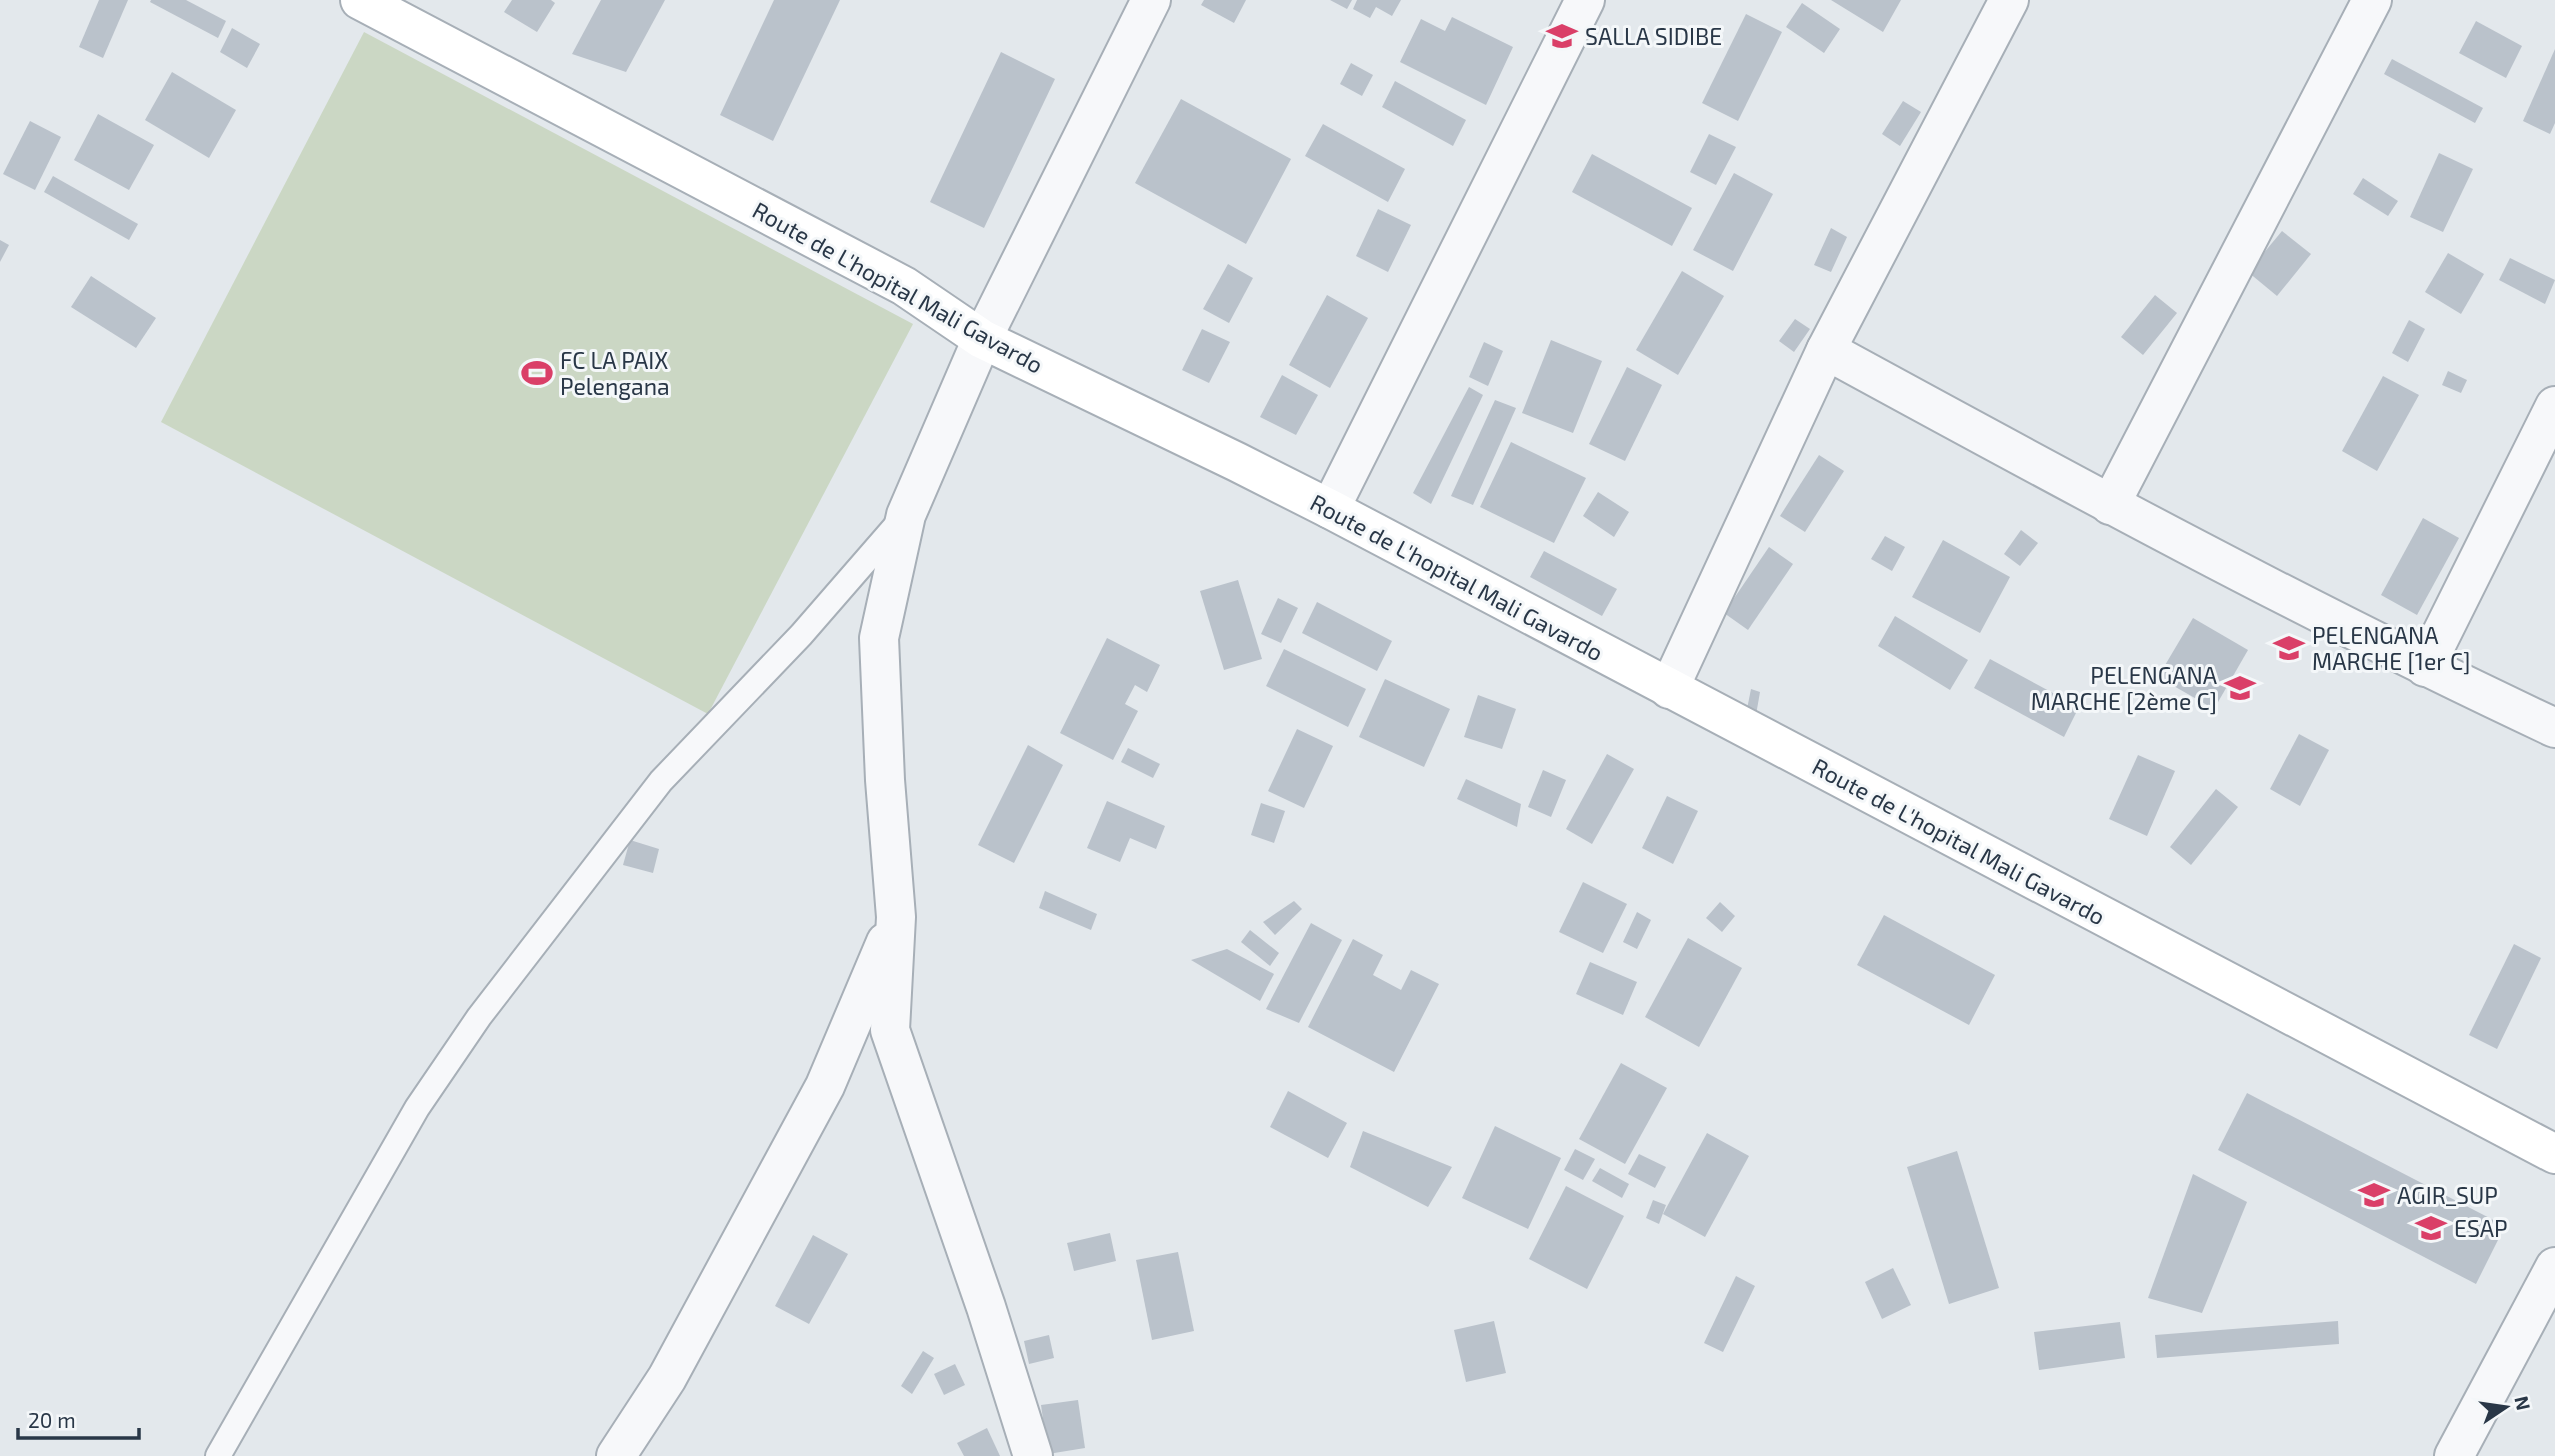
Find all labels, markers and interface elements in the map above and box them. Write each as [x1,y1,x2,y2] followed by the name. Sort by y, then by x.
[1545,19,1579,53] school or university icon: SALLA SIDIBE
[1585,22,1722,50] place label: SALLA SIDIBE
[748,195,1048,379] street label: Route de L'hopital Mali Gavardo
[560,346,670,400] place label: FC LA PAIX Pelengana
[520,356,554,390] sports icon: FC LA PAIX Pelengana
[1306,488,1608,666] street label: Route de L'hopital Mali Gavardo
[2312,621,2471,675] place label: PELENGANA MARCHE [1er C]
[2272,631,2306,665] school or university icon: PELENGANA MARCHE [1er C]
[2031,661,2218,715] place label: PELENGANA MARCHE [2ème C]
[2223,671,2257,705] school or university icon: PELENGANA MARCHE [2ème C]
[1808,752,2110,930] street label: Route de L'hopital Mali Gavardo
[2357,1178,2391,1212] school or university icon: AGIR_SUP
[2397,1181,2498,1209] place label: AGIR_SUP
[2414,1211,2448,1245] school or university icon: ESAP
[2454,1214,2508,1242] place label: ESAP
[2471,1372,2541,1442] north arrow
[2510,1394,2536,1412] text: N
[18,1396,138,1440] scale bar
[28,1407,76,1432] text: 20 m

